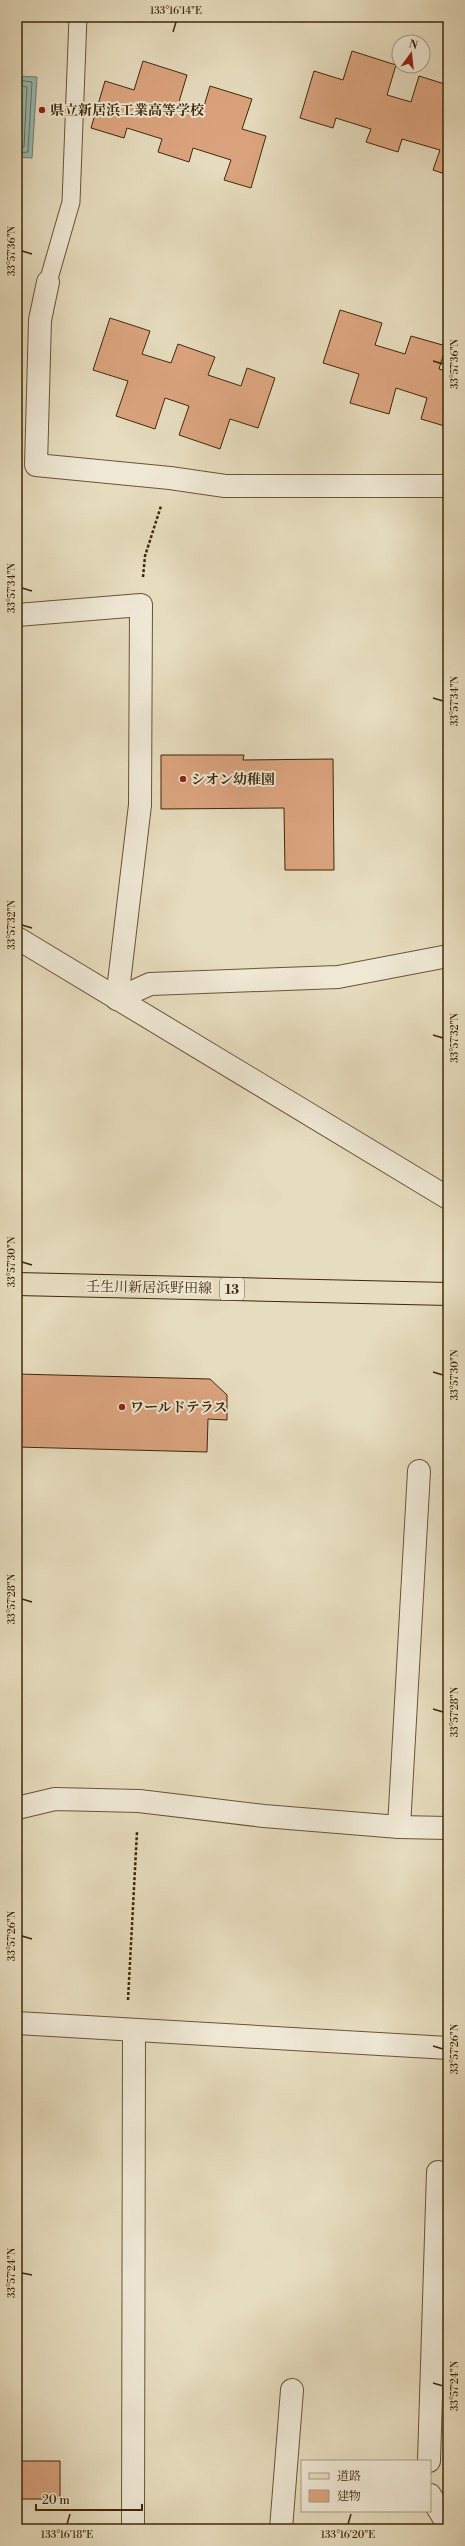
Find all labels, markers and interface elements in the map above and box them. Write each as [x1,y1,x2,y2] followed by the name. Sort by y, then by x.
[150,5,202,17] text: 133°16'14"E
[391,34,431,74] north arrow
[407,37,420,53] text: N
[50,102,204,120] place label: 県立新居浜工業高等学校
[37,105,47,115] marker: 県立新居浜工業高等学校
[6,225,18,276] text: 33°57'36"N
[449,338,461,389] text: 33°57'36"N
[6,562,18,613] text: 33°57'34"N
[449,675,461,726] text: 33°57'34"N
[191,771,275,789] place label: シオン幼稚園
[178,774,188,784] marker: シオン幼稚園
[6,900,18,950] text: 33°57'32"N
[449,1013,461,1063] text: 33°57'32"N
[6,1236,18,1287] text: 33°57'30"N
[86,1278,212,1298] street label: 壬生川新居浜野田線
[220,1278,244,1300] road number: 13
[449,1349,461,1400] text: 33°57'30"N
[130,1399,227,1417] place label: ワールドテラス
[117,1402,127,1412] marker: ワールドテラス
[6,1573,18,1624] text: 33°57'28"N
[449,1686,461,1737] text: 33°57'28"N
[6,1910,18,1961] text: 33°57'26"N
[449,2023,461,2074] text: 33°57'26"N
[6,2247,18,2298] text: 33°57'24"N
[449,2360,461,2411] text: 33°57'24"N
[301,2460,431,2512] legend
[337,2469,361,2484] text: 道路
[36,2486,142,2512] scale bar
[337,2489,361,2504] text: 建物
[42,2493,70,2508] text: 20 m
[41,2529,93,2541] text: 133°16'18"E
[321,2529,375,2541] text: 133°16'20"E

